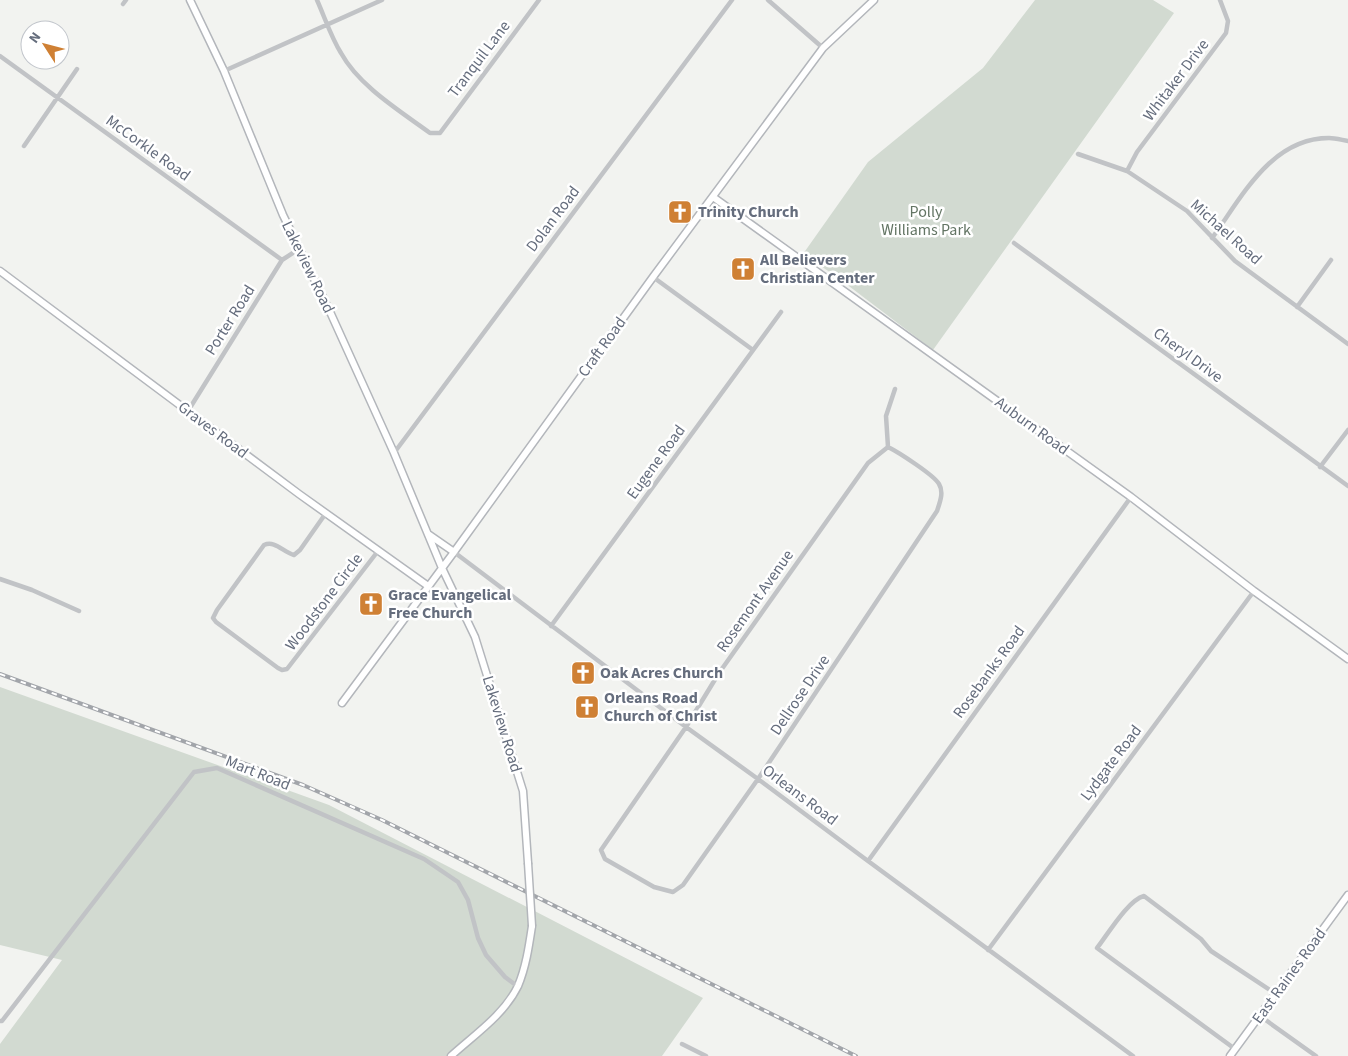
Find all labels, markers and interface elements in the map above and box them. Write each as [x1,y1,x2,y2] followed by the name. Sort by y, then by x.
[443,16,515,102] street label: Tranquil Lane
[20,20,70,70] north arrow
[24,28,46,48] text: N
[1138,34,1214,125] street label: Whitaker Drive
[101,110,195,186] street label: McCorkle Road
[521,182,585,256] street label: Dolan Road
[1185,194,1267,270] street label: Michael Road
[667,199,693,225] church icon: Trinity Church
[698,201,799,223] place label: Trinity Church
[881,201,971,241] park label: Polly Williams Park
[276,217,340,317] street label: Lakeview Road
[759,249,875,289] place label: All Believers Christian Center
[730,256,756,282] church icon: All Believers Christian Center
[200,281,260,359] street label: Porter Road
[573,312,631,382] street label: Craft Road
[1149,322,1227,388] street label: Cheryl Drive
[990,392,1074,460] street label: Auburn Road
[173,396,253,464] street label: Graves Road
[621,420,691,504] street label: Eugene Road
[711,545,799,657] street label: Rosemont Avenue
[280,549,368,655] street label: Woodstone Circle
[388,584,512,624] place label: Grace Evangelical Free Church
[358,591,384,617] church icon: Grace Evangelical Free Church
[948,621,1030,723] street label: Rosebanks Road
[765,650,835,739] street label: Dellrose Drive
[570,660,596,686] church icon: Oak Acres Church
[600,662,723,684] place label: Oak Acres Church
[477,673,527,775] street label: Lakeview Road
[604,687,717,727] place label: Orleans Road Church of Christ
[574,694,600,720] church icon: Orleans Road Church of Christ
[1075,721,1147,805] street label: Lydgate Road
[222,750,294,796] street label: Mart Road
[758,759,842,831] street label: Orleans Road
[1247,924,1331,1028] street label: East Raines Road

